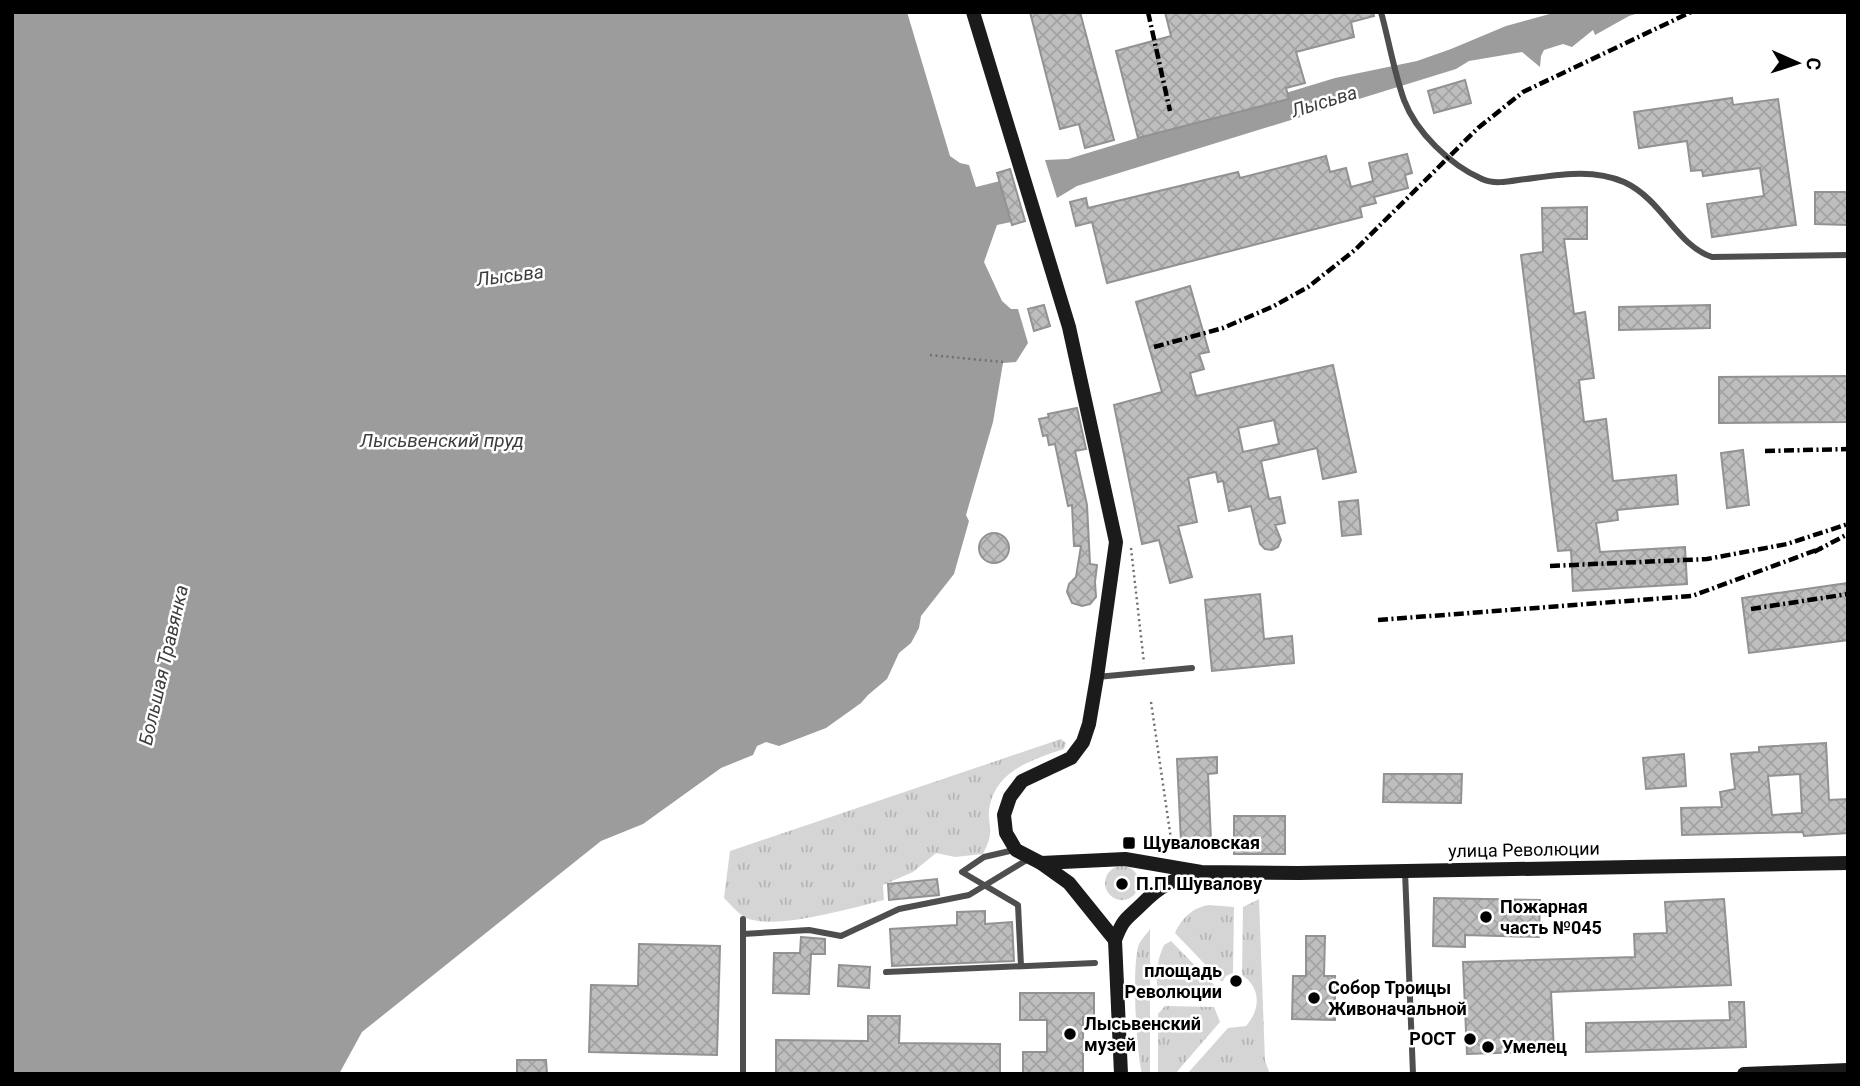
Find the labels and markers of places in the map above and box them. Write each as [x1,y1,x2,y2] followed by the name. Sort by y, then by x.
[1143,832,1260,853] place label: Щуваловская
[1121,835,1137,851] marker: Щуваловская
[1136,873,1263,894] place label: П.П. Шувалову
[1114,876,1130,892] marker: П.П. Шувалову
[1500,896,1602,938] place label: Пожарная часть №045
[1478,909,1494,925] marker: Пожарная часть №045
[1124,960,1222,1002] place label: площадь Революции
[1228,973,1244,989] marker: площадь Революции
[1328,977,1467,1019] place label: Собор Троицы Живоначальной
[1306,990,1322,1006] marker: Собор Троицы Живоначальной
[1084,1013,1201,1055] place label: Лысьвенский музей
[1062,1026,1078,1042] marker: Лысьвенский музей
[1409,1028,1456,1049] place label: РОСТ
[1462,1031,1478,1047] marker: РОСТ
[1502,1036,1567,1057] place label: Умелец
[1480,1039,1496,1055] marker: Умелец

